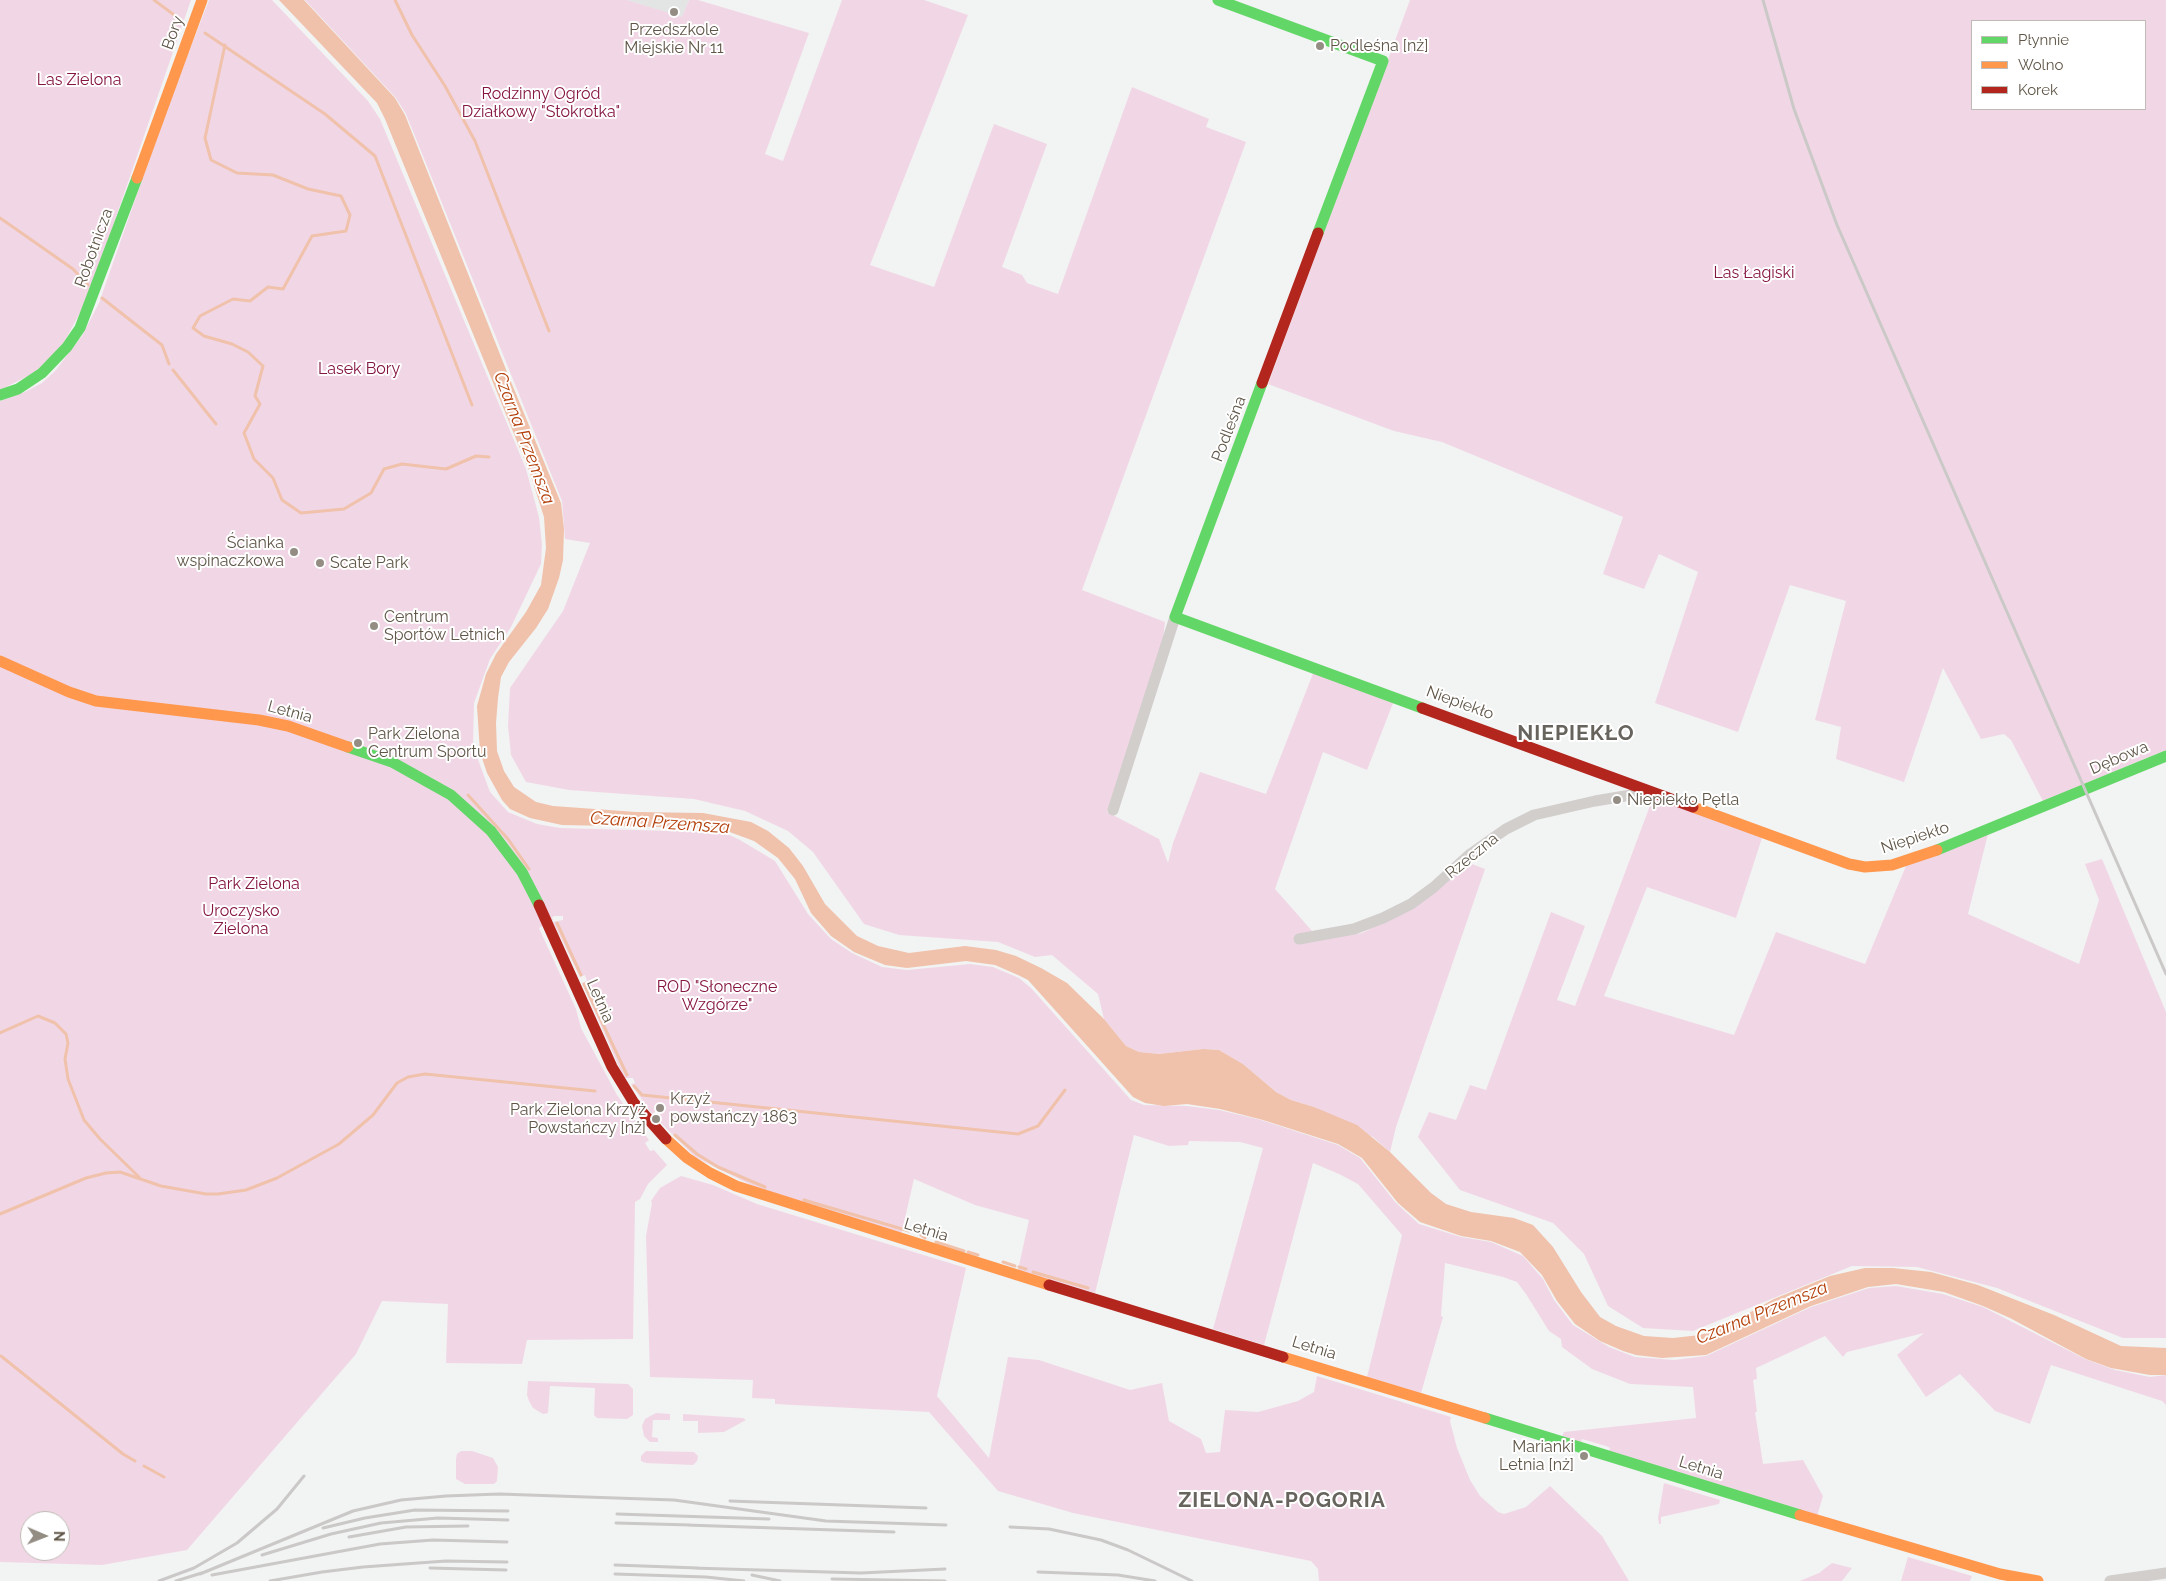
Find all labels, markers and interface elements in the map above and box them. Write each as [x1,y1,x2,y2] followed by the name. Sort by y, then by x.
[668,6,680,18] marker: Przedszkole Miejskie Nr 11
[158,14,188,52] street label: Bory
[624,20,724,58] place label: Przedszkole Miejskie Nr 11
[1971,20,2146,110] legend
[2018,31,2069,49] text: Płynnie
[1330,36,1428,56] place label: Podleśna [nż]
[1314,40,1326,52] marker: Podleśna [nż]
[2018,56,2063,74] text: Wolno
[37,70,121,90] park label: Las Zielona
[2018,81,2058,99] text: Korek
[462,84,620,122] park label: Rodzinny Ogród Działkowy "Stokrotka"
[71,206,117,290] street label: Robotnicza
[1713,263,1795,283] park label: Las Łagiski
[318,359,400,379] park label: Lasek Bory
[489,369,559,507] water label: Czarna Przemsza
[1208,393,1250,465] street label: Podleśna
[177,533,284,571] place label: Ścianka wspinaczkowa
[288,546,300,558] marker: Ścianka wspinaczkowa
[330,553,409,573] place label: Scate Park
[314,557,326,569] marker: Scate Park
[384,607,505,645] place label: Centrum Sportów Letnich
[368,620,380,632] marker: Centrum Sportów Letnich
[1424,682,1496,724] street label: Niepiekło
[266,697,314,727] street label: Letnia
[1516,721,1636,747] district label: NIEPIEKŁO
[368,724,486,762] place label: Park Zielona Centrum Sportu
[352,737,364,749] marker: Park Zielona Centrum Sportu
[2087,737,2151,779] street label: Dębowa
[1627,790,1739,810] place label: Niepiekło Pętla
[1611,794,1623,806] marker: Niepiekło Pętla
[589,807,731,839] water label: Czarna Przemsza
[1878,818,1952,858] street label: Niepiekło
[1442,829,1502,883] street label: Rzeczna
[208,874,300,894] park label: Park Zielona
[202,901,280,939] park label: Uroczysko Zielona
[582,976,618,1026] street label: Letnia
[657,977,777,1015] park label: ROD "Słoneczne Wzgórze"
[670,1089,797,1127] place label: Krzyż powstańczy 1863
[510,1100,646,1138] place label: Park Zielona Krzyż Powstańczy [nż]
[654,1102,666,1114] marker: Krzyż powstańczy 1863
[650,1113,662,1125] marker: Park Zielona Krzyż Powstańczy [nż]
[902,1214,950,1246] street label: Letnia
[1693,1277,1831,1349] water label: Czarna Przemsza
[1290,1332,1338,1364] street label: Letnia
[1499,1437,1574,1475] place label: Marianki Letnia [nż]
[1578,1450,1590,1462] marker: Marianki Letnia [nż]
[1677,1452,1725,1484] street label: Letnia
[1176,1488,1388,1514] district label: ZIELONA-POGORIA
[20,1511,70,1561] north arrow
[51,1531,67,1542] text: N

